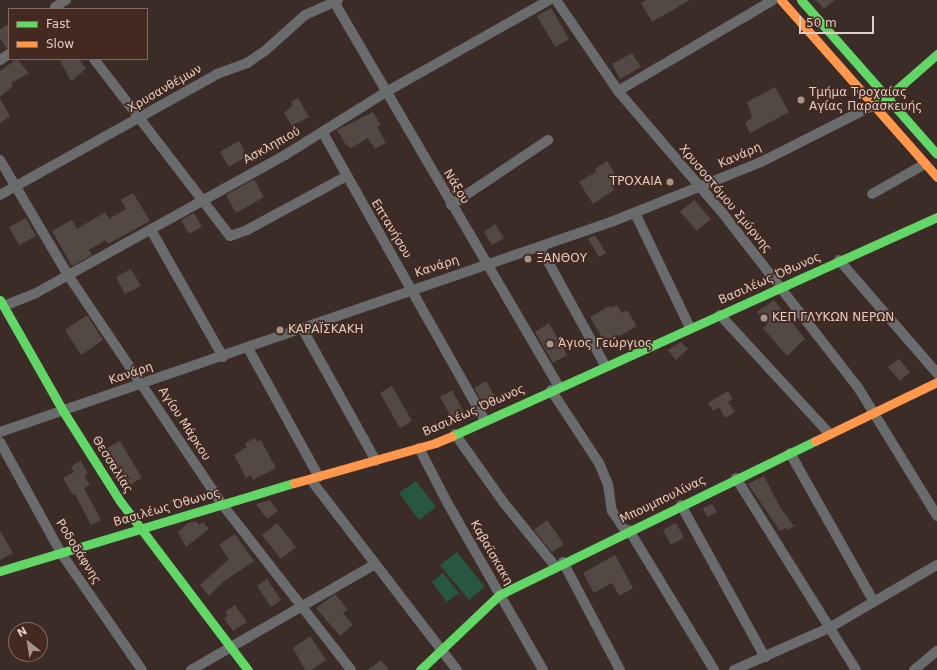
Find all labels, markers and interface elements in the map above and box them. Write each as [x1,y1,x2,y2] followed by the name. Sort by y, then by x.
[8,8,148,60] legend
[801,8,876,34] scale bar
[806,16,837,30] text: 50 m
[46,17,70,31] text: Fast
[46,37,74,51] text: Slow
[125,62,205,116] street label: Χρυσανθέμων
[809,86,922,114] place label: Τμήμα Τροχαίας Αγίας Παρασκευής
[796,95,806,105] marker: Τμήμα Τροχαίας Αγίας Παρασκευής
[241,124,303,168] street label: Ασκληπιού
[716,140,764,172] street label: Κανάρη
[676,142,774,256] street label: Χρυσοστόμου Σμύρνης
[440,167,472,207] street label: Νάξου
[610,175,662,189] place label: ΤΡΟΧΑΙΑ
[665,177,675,187] marker: ΤΡΟΧΑΙΑ
[368,197,414,261] street label: Επτανήσου
[717,250,823,308] street label: Βασιλέως Όθωνος
[536,252,587,266] place label: ΞΑΝΘΟΥ
[413,253,461,281] street label: Κανάρη
[523,254,533,264] marker: ΞΑΝΘΟΥ
[772,311,894,325] place label: ΚΕΠ ΓΛΥΚΩΝ ΝΕΡΩΝ
[759,313,769,323] marker: ΚΕΠ ΓΛΥΚΩΝ ΝΕΡΩΝ
[288,323,364,337] place label: ΚΑΡΑΪΣΚΑΚΗ
[275,325,285,335] marker: ΚΑΡΑΪΣΚΑΚΗ
[558,337,652,351] place label: Άγιος Γεώργιος
[545,339,555,349] marker: Άγιος Γεώργιος
[107,360,155,388] street label: Κανάρη
[421,382,527,440] street label: Βασιλέως Όθωνος
[155,385,213,463] street label: Αγίου Μάρκου
[89,434,135,496] street label: Θεσσαλίας
[618,473,708,527] street label: Μπουμπουλίνας
[112,486,222,530] street label: Βασιλέως Όθωνος
[52,517,104,587] street label: Ροδοδάφνης
[467,518,515,588] street label: Καβαϊσκακη
[8,622,48,662] north arrow
[15,624,29,640] text: N

